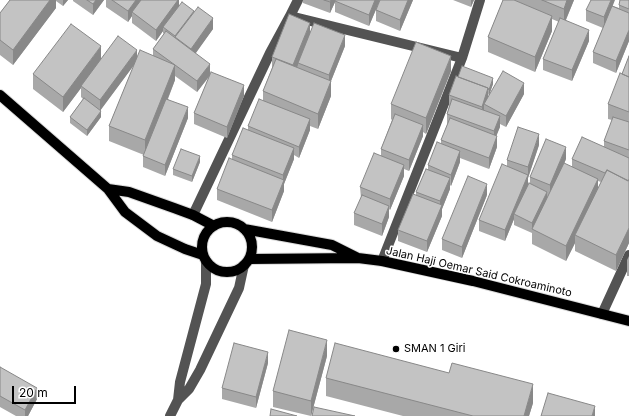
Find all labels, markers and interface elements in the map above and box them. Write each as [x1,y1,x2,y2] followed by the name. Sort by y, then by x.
[385,244,573,300] street label: Jalan Haji Oemar Said Cokroaminoto
[404,342,465,356] place label: SMAN 1 Giri
[391,344,401,354] marker: SMAN 1 Giri
[14,378,78,404] scale bar
[19,385,48,400] text: 20 m

